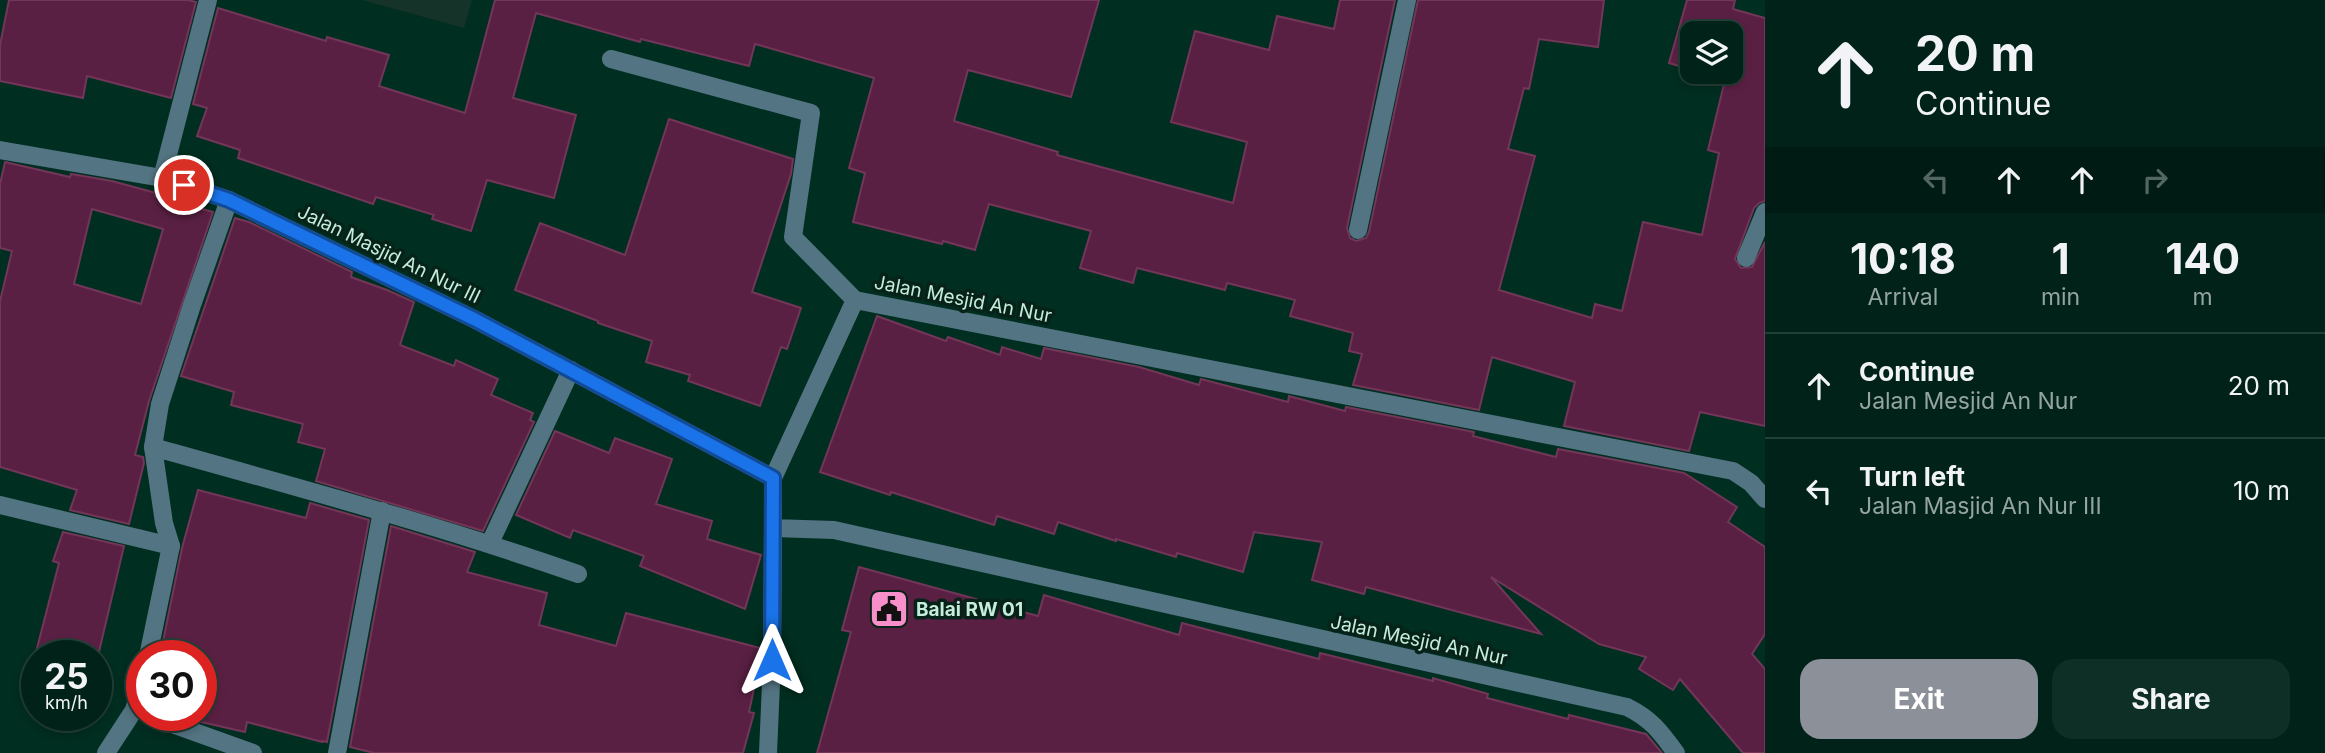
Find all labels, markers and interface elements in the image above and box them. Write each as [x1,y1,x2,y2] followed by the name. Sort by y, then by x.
[1680,21,1743,84] map controls
[1680,21,1743,84] button: layers
[1915,24,2035,83] text: 20 m
[1800,28,1891,119] icon: ahead
[1915,84,2051,123] text: Continue
[154,155,214,215] pin
[1917,161,1955,199] icon: left
[1990,161,2028,199] icon: ahead
[2063,161,2101,199] icon: ahead
[2136,161,2174,199] icon: right
[165,166,203,204] icon: arrive
[294,200,484,308] street label: Jalan Masjid An Nur III
[1850,233,1956,284] text: 10:18
[2051,233,2070,284] text: 1
[2165,233,2240,284] text: 140
[872,271,1054,327] street label: Jalan Mesjid An Nur
[1868,283,1938,311] text: Arrival
[2041,283,2080,311] text: min
[2193,283,2213,311] text: m
[1859,356,1975,387] text: Continue
[1800,367,1838,405] icon: ahead
[2228,370,2290,401] text: 20 m
[1859,387,2077,415] text: Jalan Mesjid An Nur
[1859,461,1965,492] text: Turn left
[1800,472,1838,510] icon: left
[2233,475,2290,506] text: 10 m
[1859,492,2102,520] text: Jalan Masjid An Nur III
[868,588,910,630] public building icon: Balai RW 01
[916,598,1023,621] place label: Balai RW 01
[1328,610,1510,670] street label: Jalan Mesjid An Nur
[735,623,809,697] position arrow
[126,640,217,731] speed limit sign: 30
[44,655,89,697] text: 25
[1800,659,2038,739] button: Exit
[2052,659,2290,739] button: Share
[45,692,88,713] text: km/h

